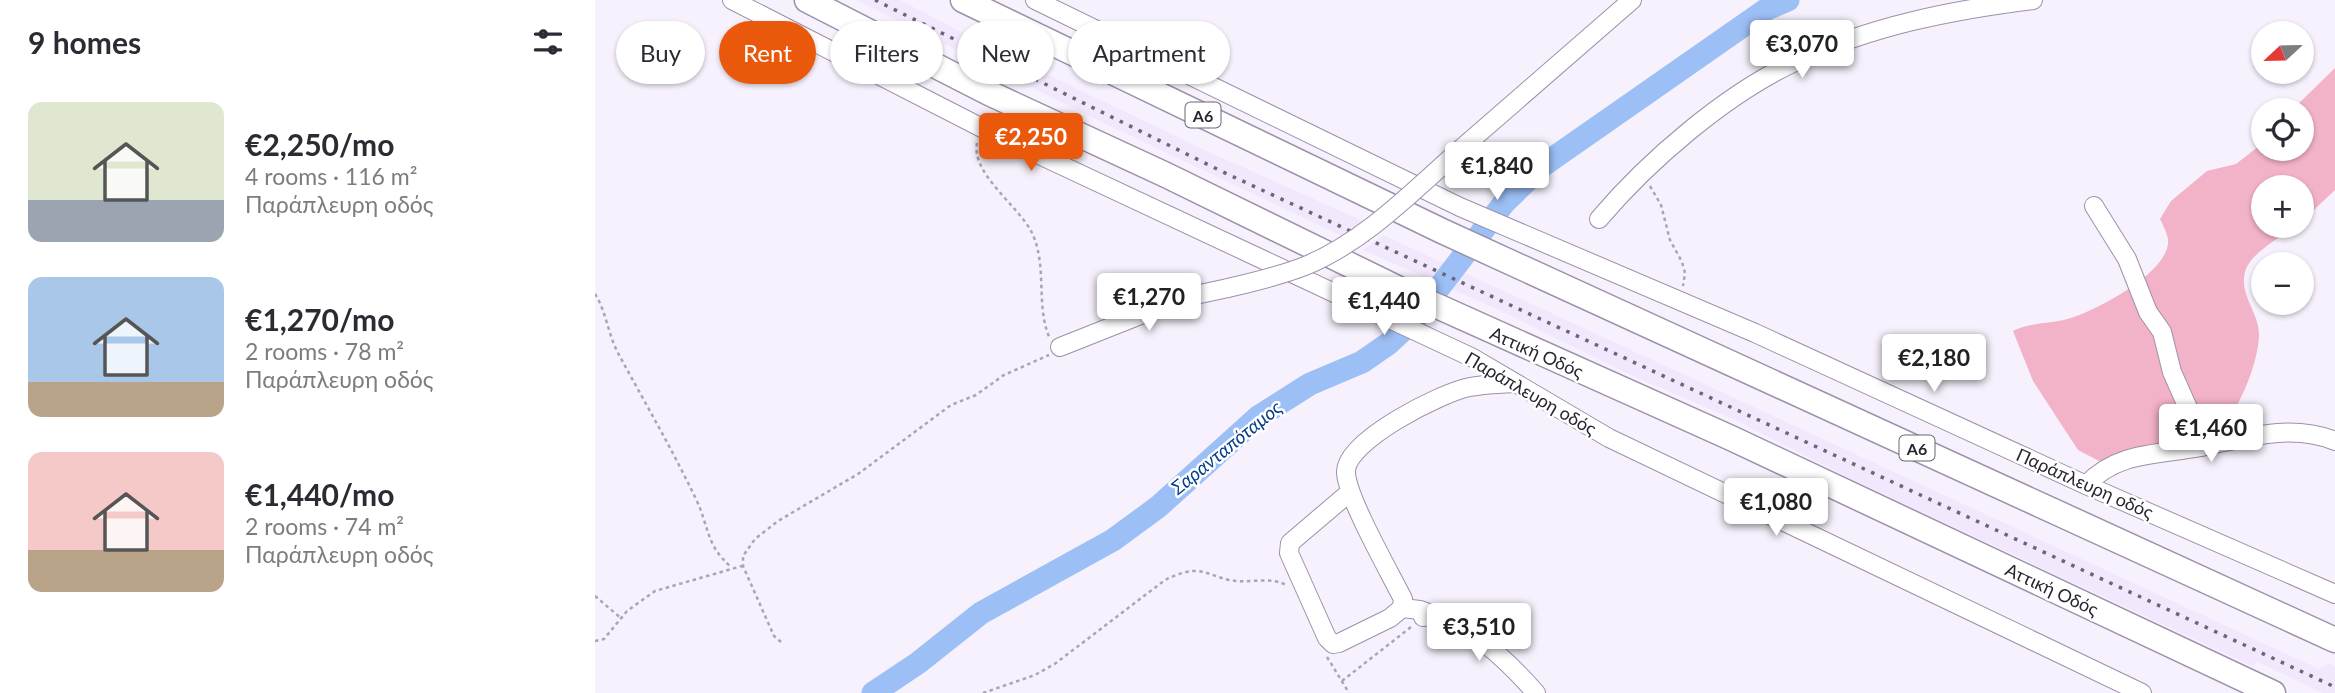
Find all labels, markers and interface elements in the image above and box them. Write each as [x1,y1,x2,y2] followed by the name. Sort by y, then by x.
[1745,20,1859,80] pin: €3,070
[616,21,705,84] chip: Buy
[719,21,816,84] chip: Rent
[830,21,943,84] chip: Filters
[957,21,1054,84] chip: New
[1068,21,1230,84] chip: Apartment
[2251,21,2313,84] north arrow
[2251,21,2314,315] map controls
[529,23,567,61] icon: filters
[28,24,141,60] text: 9 homes
[1766,29,1838,57] text: €3,070
[2251,98,2314,161] button: locate
[1185,102,1221,127] road number: Α6
[974,114,1088,173] pin: €2,250
[995,122,1067,150] text: €2,250
[245,126,394,162] text: €2,250/mo
[84,130,168,214] icon: home
[1440,142,1554,202] pin: €1,840
[1461,151,1533,179] text: €1,840
[245,162,417,190] text: 4 rooms · 116 m²
[2251,175,2314,238] button: +
[245,190,434,218] text: Παράπλευρη οδός
[2251,252,2314,315] button: −
[1092,274,1206,333] pin: €1,270
[1327,278,1441,337] pin: €1,440
[1113,282,1185,310] text: €1,270
[1348,286,1420,314] text: €1,440
[245,301,394,337] text: €1,270/mo
[84,305,168,389] icon: home
[1487,322,1588,383] street label: Αττική Οδός
[1877,334,1991,394] pin: €2,180
[245,337,404,365] text: 2 rooms · 78 m²
[1898,343,1970,371] text: €2,180
[1462,347,1601,440] street label: Παράπλευρη οδός
[245,365,434,393] text: Παράπλευρη οδός
[1165,395,1287,499] water label: Σαρανταπόταμος
[2154,405,2268,464] pin: €1,460
[2175,413,2247,441] text: €1,460
[1899,436,1935,461] road number: Α6
[2013,443,2157,523] street label: Παράπλευρη οδός
[245,476,394,512] text: €1,440/mo
[1719,478,1833,538] pin: €1,080
[84,480,168,564] icon: home
[1740,487,1812,515] text: €1,080
[245,512,404,540] text: 2 rooms · 74 m²
[245,540,434,568] text: Παράπλευρη οδός
[2002,558,2102,620] street label: Αττική Οδός
[1422,604,1536,663] pin: €3,510
[1443,612,1515,640] text: €3,510

